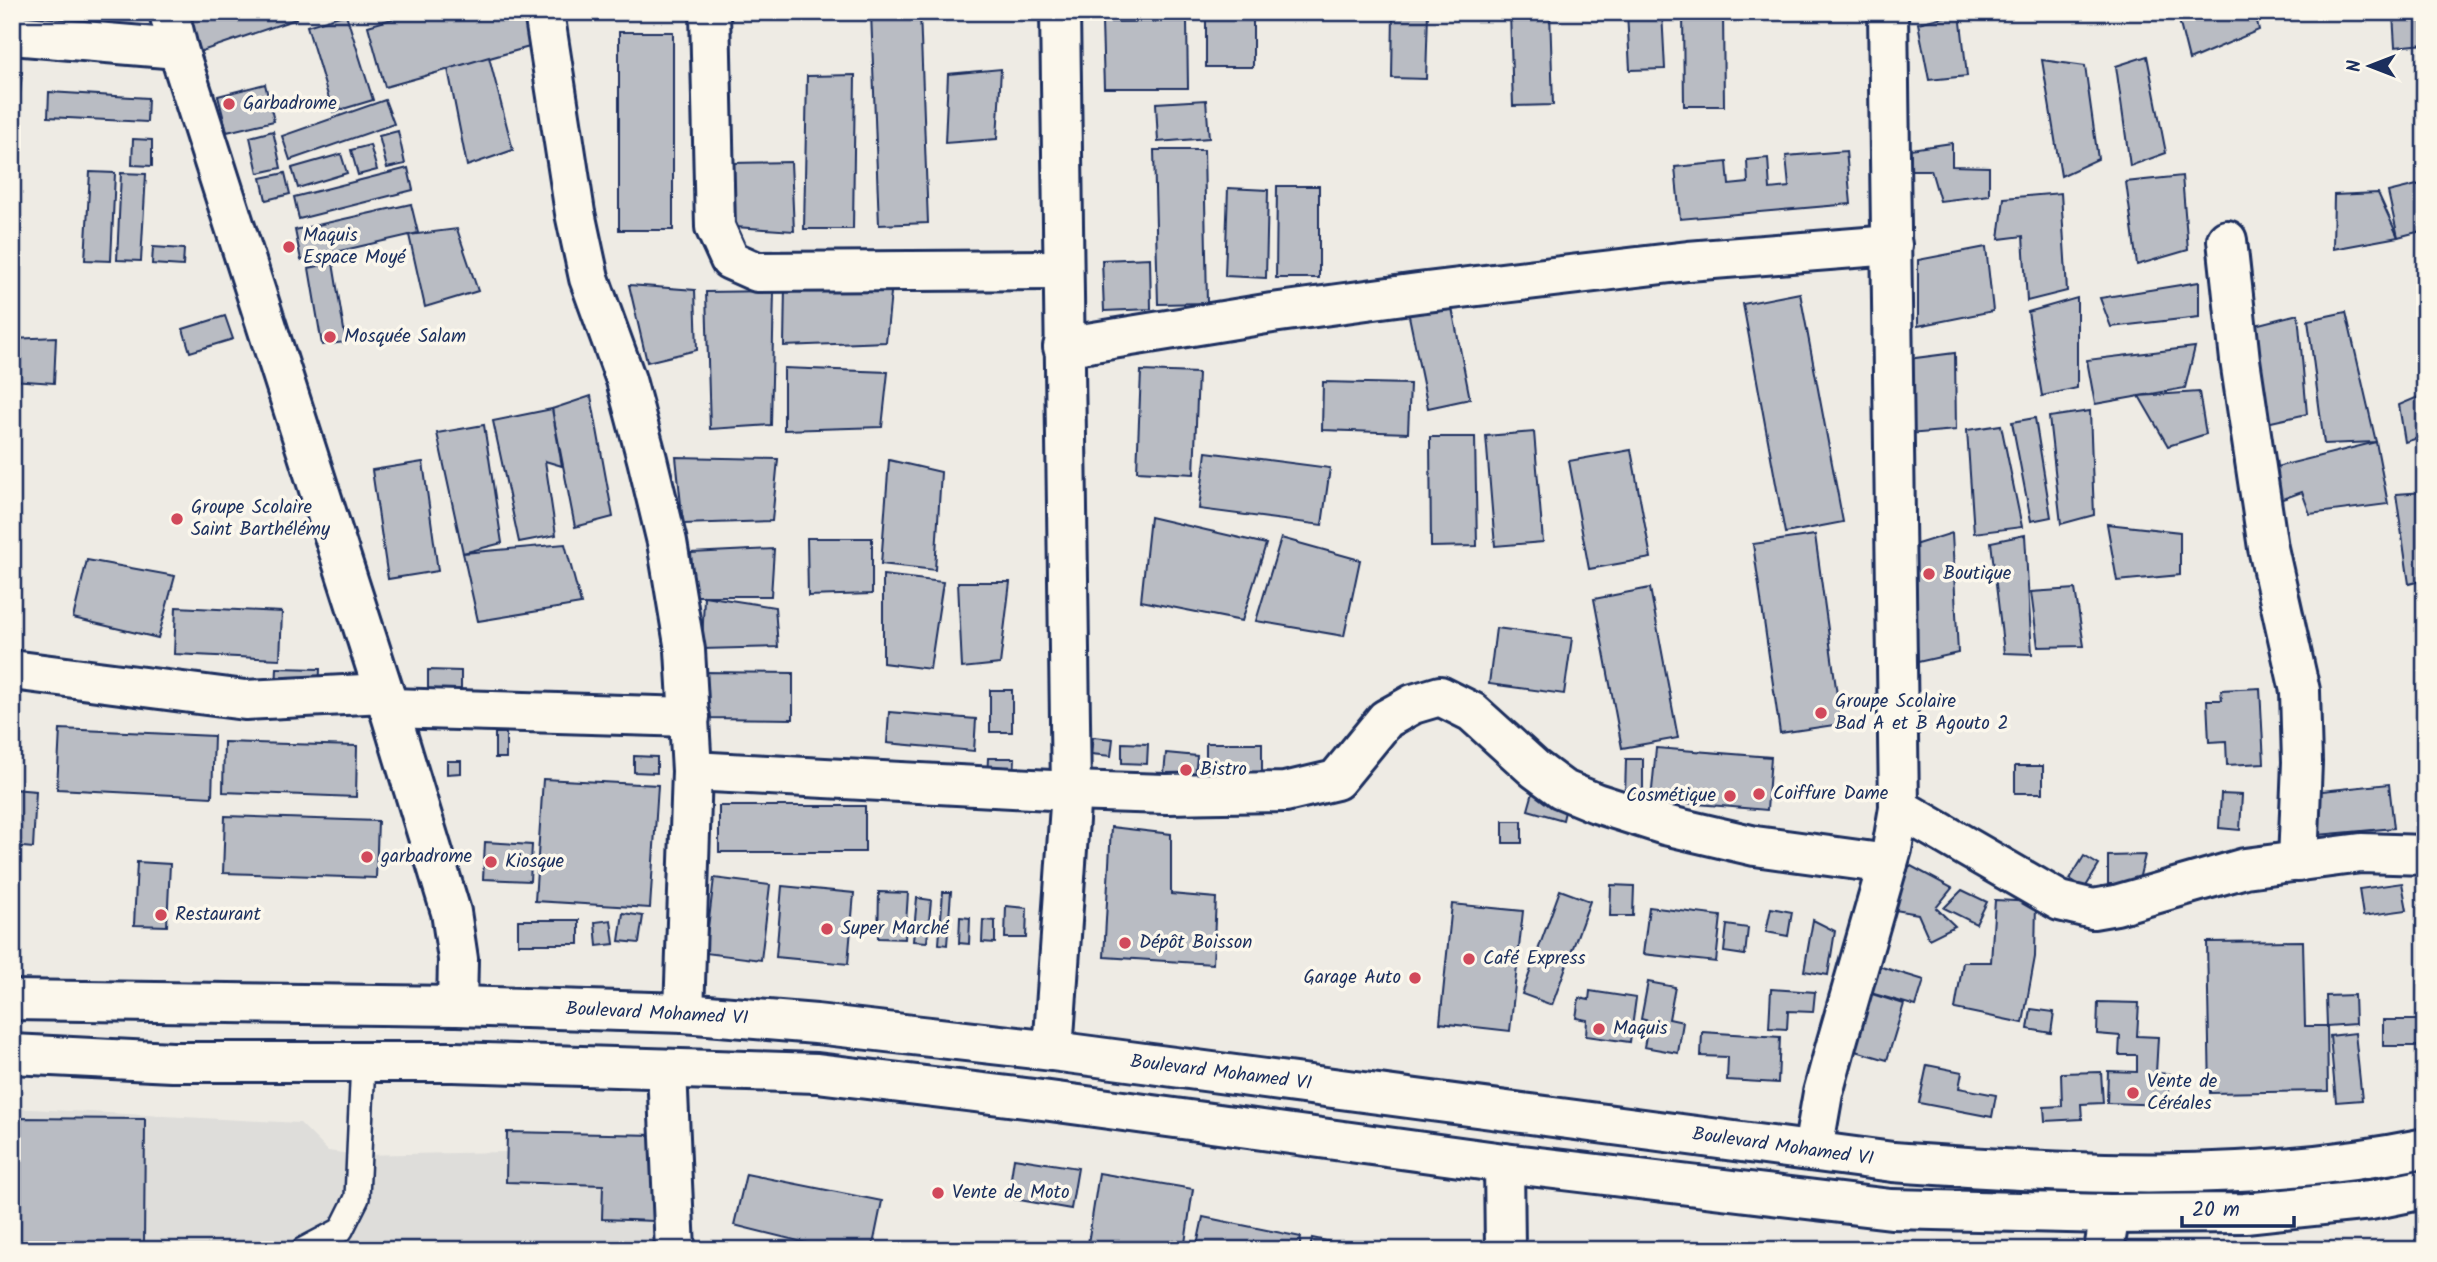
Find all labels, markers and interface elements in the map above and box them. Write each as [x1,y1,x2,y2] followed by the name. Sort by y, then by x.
[2336,32,2406,102] north arrow
[2340,60,2370,72] text: N
[243,89,337,119] place label: Garbadrome
[221,96,237,112] marker: Garbadrome
[303,221,406,273] place label: Maquis Espace Moyé
[281,239,297,255] marker: Maquis Espace Moyé
[344,322,466,352] place label: Mosquée Salam
[322,329,338,345] marker: Mosquée Salam
[191,493,331,545] place label: Groupe Scolaire Saint Barthélémy
[169,511,185,527] marker: Groupe Scolaire Saint Barthélémy
[1943,559,2012,589] place label: Boutique
[1921,566,1937,582] marker: Boutique
[1835,687,2008,739] place label: Groupe Scolaire Bad A et B Agouto 2
[1813,705,1829,721] marker: Groupe Scolaire Bad A et B Agouto 2
[1200,755,1247,785] place label: Bistro
[1178,762,1194,778] marker: Bistro
[1773,779,1889,809] place label: Coiffure Dame
[1626,781,1716,811] place label: Cosmétique
[1751,786,1767,802] marker: Coiffure Dame
[1722,788,1738,804] marker: Cosmétique
[380,842,473,872] place label: garbadrome
[505,847,565,877] place label: Kiosque
[359,849,375,865] marker: garbadrome
[483,854,499,870] marker: Kiosque
[175,900,261,930] place label: Restaurant
[153,907,169,923] marker: Restaurant
[841,914,950,944] place label: Super Marché
[819,921,835,937] marker: Super Marché
[1139,928,1252,958] place label: Dépôt Boisson
[1117,935,1133,951] marker: Dépôt Boisson
[1483,944,1586,974] place label: Café Express
[1461,951,1477,967] marker: Café Express
[1303,963,1401,993] place label: Garage Auto
[1407,970,1423,986] marker: Garage Auto
[565,994,749,1034] street label: Boulevard Mohamed VI
[1613,1014,1668,1044] place label: Maquis
[1591,1021,1607,1037] marker: Maquis
[1128,1047,1314,1099] street label: Boulevard Mohamed VI
[2147,1067,2218,1119] place label: Vente de Céréales
[2125,1085,2141,1101] marker: Vente de Céréales
[1690,1119,1876,1175] street label: Boulevard Mohamed VI
[952,1178,1070,1208] place label: Vente de Moto
[930,1185,946,1201] marker: Vente de Moto
[2182,1185,2294,1229] scale bar
[2192,1194,2240,1227] text: 20 m

